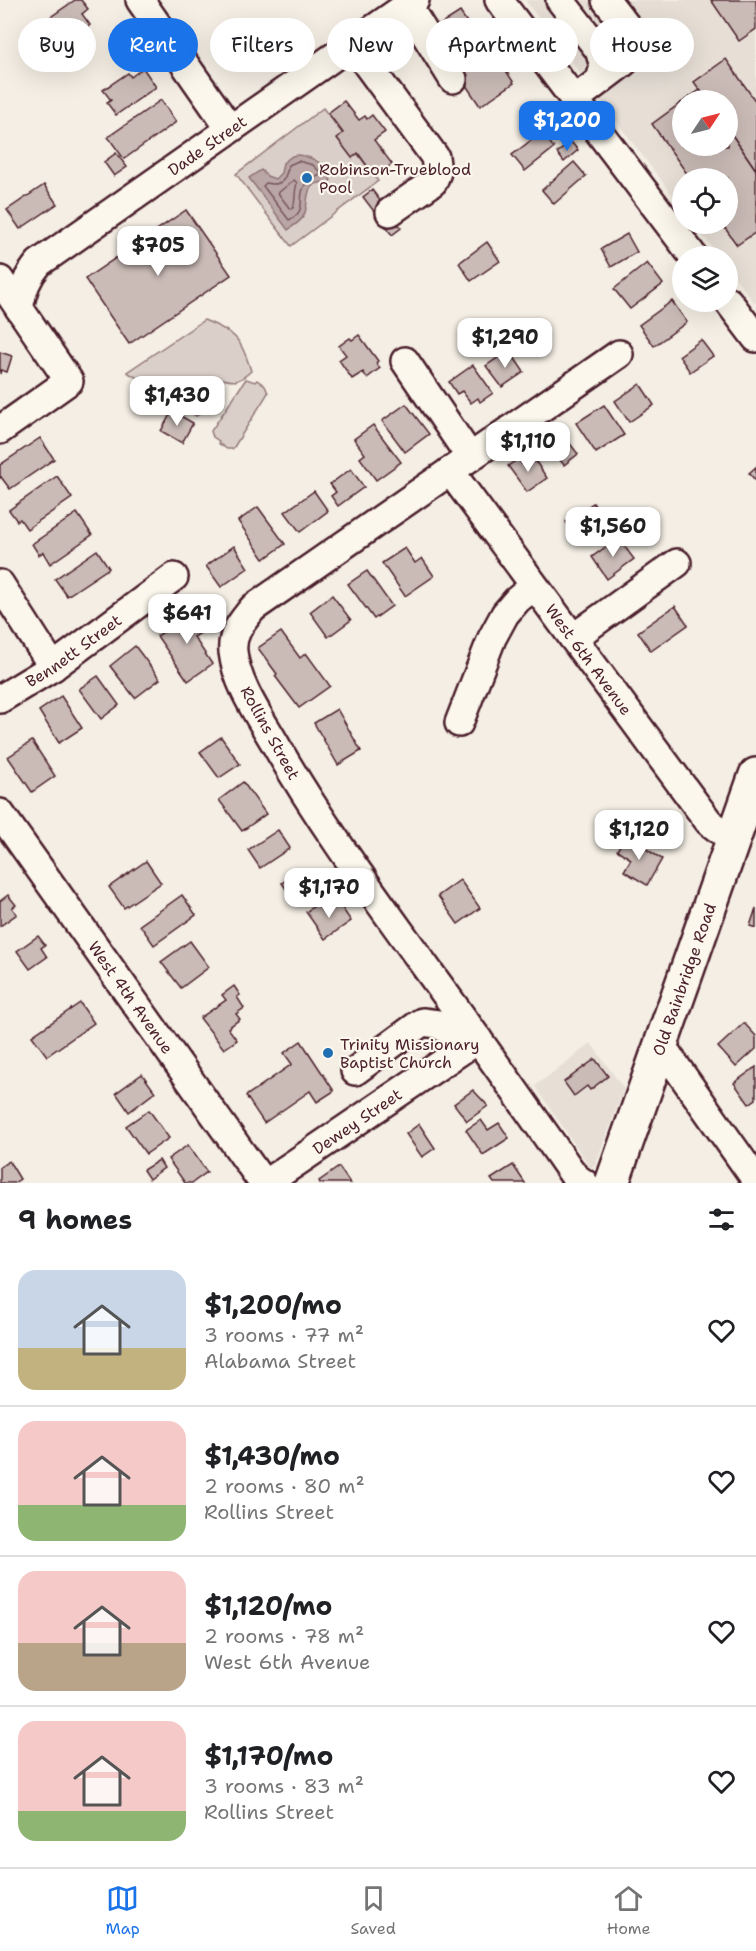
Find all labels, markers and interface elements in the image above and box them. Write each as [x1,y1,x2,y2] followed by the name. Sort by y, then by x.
[18,18,96,72] chip: Buy
[108,18,198,72] chip: Rent
[210,18,315,72] chip: Filters
[327,18,414,72] chip: New
[426,18,578,72] chip: Apartment
[590,18,694,72] chip: House
[672,90,738,156] north arrow
[672,90,738,312] map controls
[518,101,616,152] pin: $1,200
[533,107,601,133] text: $1,200
[164,111,251,180] street label: Dade Street
[319,159,471,198] place label: Robinson-Trueblood Pool
[672,168,738,234] button: locate
[300,171,314,185] marker: Robinson-Trueblood Pool
[122,226,194,277] pin: $705
[131,232,185,258] text: $705
[672,246,738,312] button: layers
[456,318,554,369] pin: $1,290
[471,324,539,350] text: $1,290
[128,376,226,427] pin: $1,430
[144,382,210,408] text: $1,430
[479,422,577,473] pin: $1,110
[500,428,556,454] text: $1,110
[564,507,662,558] pin: $1,560
[579,513,647,539] text: $1,560
[151,594,223,645] pin: $641
[541,599,637,719] street label: West 6th Avenue
[162,600,212,626] text: $641
[22,609,125,692] street label: Bennett Street
[236,682,304,784] street label: Rollins Street
[590,810,688,861] pin: $1,120
[609,816,669,842] text: $1,120
[280,868,378,919] pin: $1,170
[298,874,360,900] text: $1,170
[647,900,720,1058] street label: Old Bainbridge Road
[84,937,178,1058] street label: West 4th Avenue
[340,1034,480,1073] place label: Trinity Missionary Baptist Church
[321,1046,335,1060] marker: Trinity Missionary Baptist Church
[308,1083,406,1159] street label: Dewey Street
[18,1202,132,1237] text: 9 homes
[705,1203,738,1236] icon: filters
[204,1287,342,1322] text: $1,200/mo
[66,1294,138,1366] icon: home
[705,1314,738,1347] icon: heart
[204,1322,364,1348] text: 3 rooms · 77 m²
[204,1348,356,1374] text: Alabama Street
[204,1438,340,1473] text: $1,430/mo
[66,1445,138,1517] icon: home
[705,1465,738,1498] icon: heart
[204,1473,365,1499] text: 2 rooms · 80 m²
[204,1499,334,1525] text: Rollins Street
[204,1588,333,1623] text: $1,120/mo
[66,1595,138,1667] icon: home
[705,1615,738,1648] icon: heart
[204,1623,364,1649] text: 2 rooms · 78 m²
[204,1649,370,1675] text: West 6th Avenue
[204,1738,333,1773] text: $1,170/mo
[66,1745,138,1817] icon: home
[705,1765,738,1798] icon: heart
[204,1773,364,1799] text: 3 rooms · 83 m²
[204,1799,334,1825] text: Rollins Street
[105,1882,140,1939] tab: Map
[350,1882,396,1939] tab: Saved
[607,1882,651,1939] tab: Home

